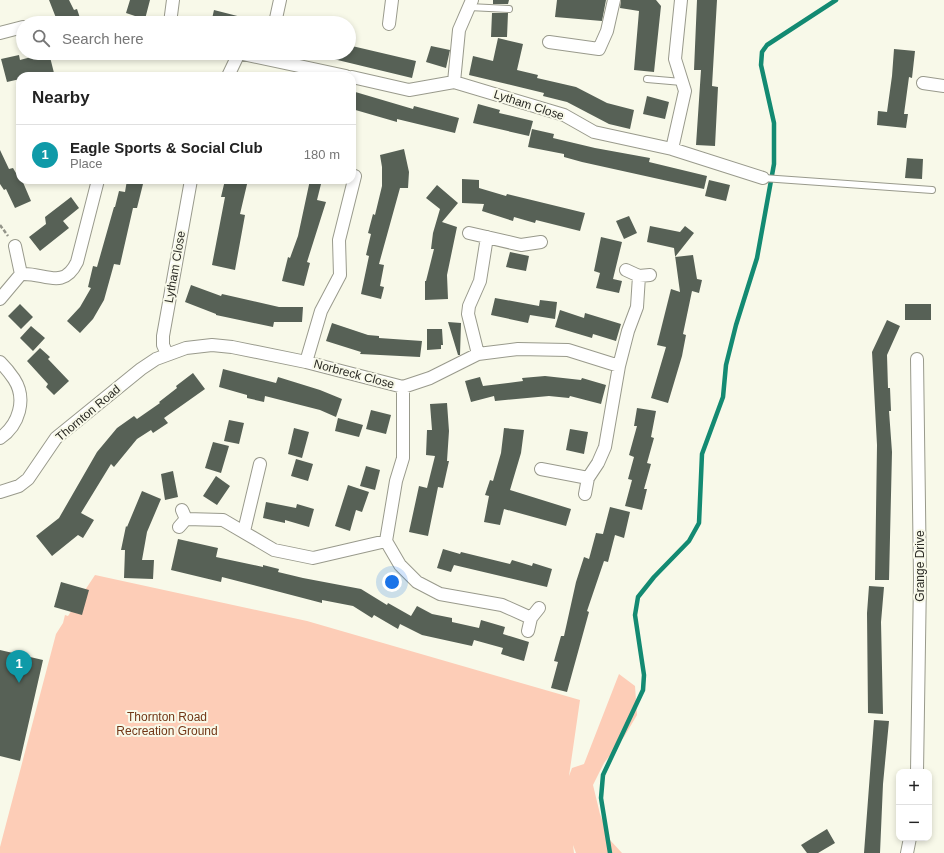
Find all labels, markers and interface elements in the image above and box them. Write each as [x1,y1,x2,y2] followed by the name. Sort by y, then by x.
[16,16,356,60] search box
[30,27,52,49] icon: search
[62,30,144,47] text: Search here
[492,87,566,123] street label: Lytham Close
[32,88,90,107] text: Nearby
[70,139,263,156] text: Eagle Sports & Social Club
[41,147,49,162] text: 1
[304,147,340,162] text: 180 m
[70,156,103,171] text: Place
[162,230,188,304] street label: Lytham Close
[312,357,396,392] street label: Norbreck Close
[53,382,123,444] street label: Thornton Road
[913,530,927,602] street label: Grange Drive
[382,572,402,592] your location
[6,650,32,683] pin: 1
[116,710,218,738] park label: Thornton Road Recreation Ground
[896,769,932,841] map controls
[896,769,932,805] button: +
[896,805,932,841] button: −

